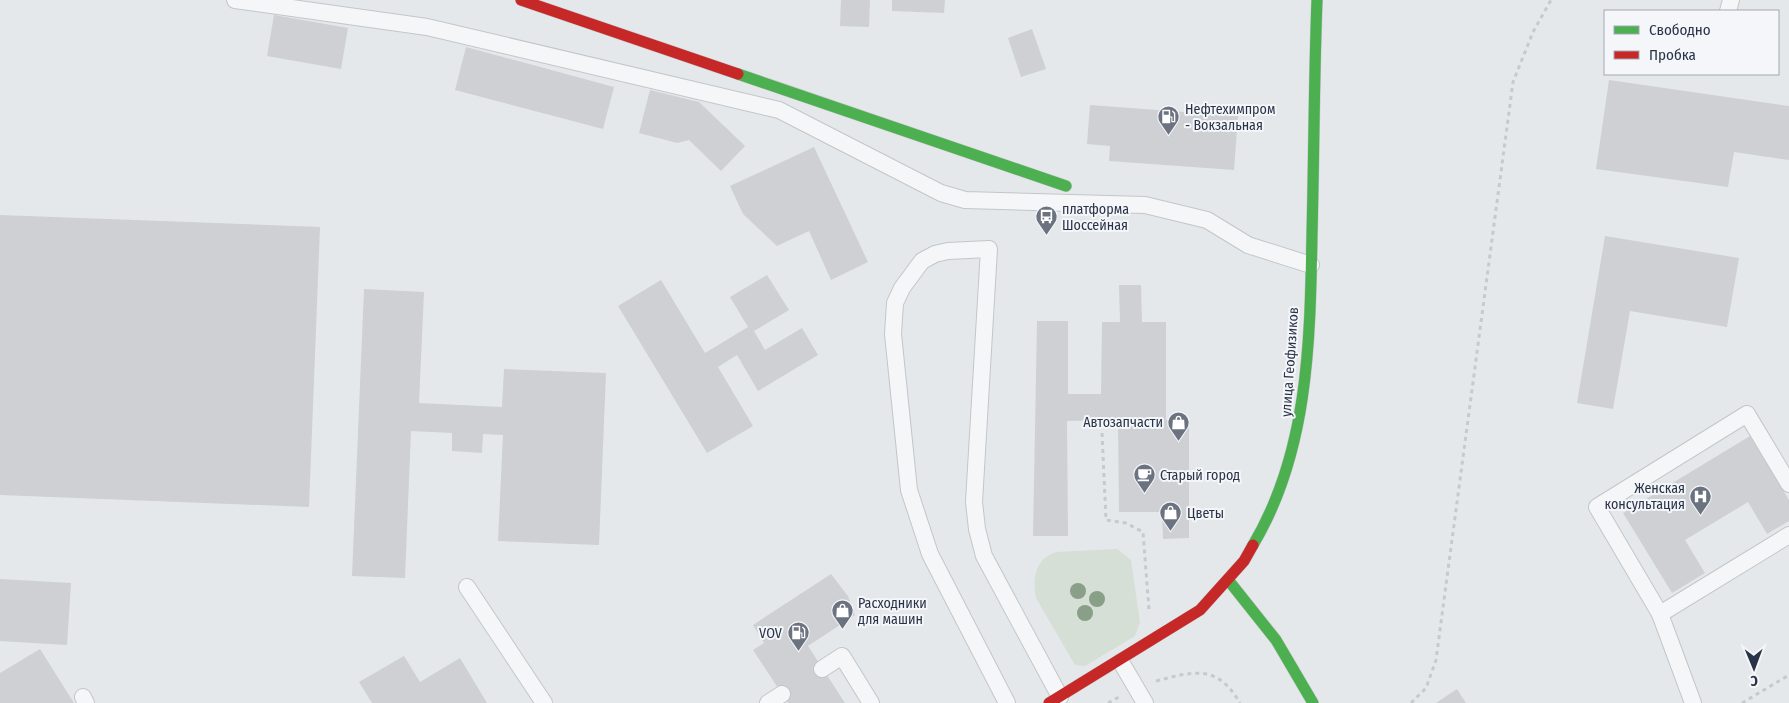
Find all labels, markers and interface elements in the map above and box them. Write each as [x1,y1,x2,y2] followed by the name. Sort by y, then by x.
[1604,10,1779,75] legend
[1649,21,1711,39] text: Свободно
[1649,46,1696,64] text: Пробка
[1185,101,1275,134] place label: Нефтехимпром - Вокзальная
[1157,105,1181,136] fuel station icon: Нефтехимпром - Вокзальная
[1062,201,1129,234] place label: платформа Шоссейная
[1034,205,1058,236] bus stop icon: платформа Шоссейная
[1278,307,1302,417] street label: улица Геофизиков
[1167,410,1191,441] shop icon: Автозапчасти
[1083,414,1163,431] place label: Автозапчасти
[1132,463,1156,494] cafe icon: Старый город
[1160,467,1240,484] place label: Старый город
[1605,480,1685,513] place label: Женская консультация
[1689,484,1713,515] hospital icon: Женская консультация
[1159,501,1183,532] shop icon: Цветы
[1187,505,1224,522] place label: Цветы
[858,595,927,628] place label: Расходники для машин
[830,599,854,630] shop icon: Расходники для машин
[786,621,810,652] fuel station icon: VOV
[759,625,783,642] place label: VOV
[1729,643,1779,693] north arrow
[1750,672,1758,689] text: С

